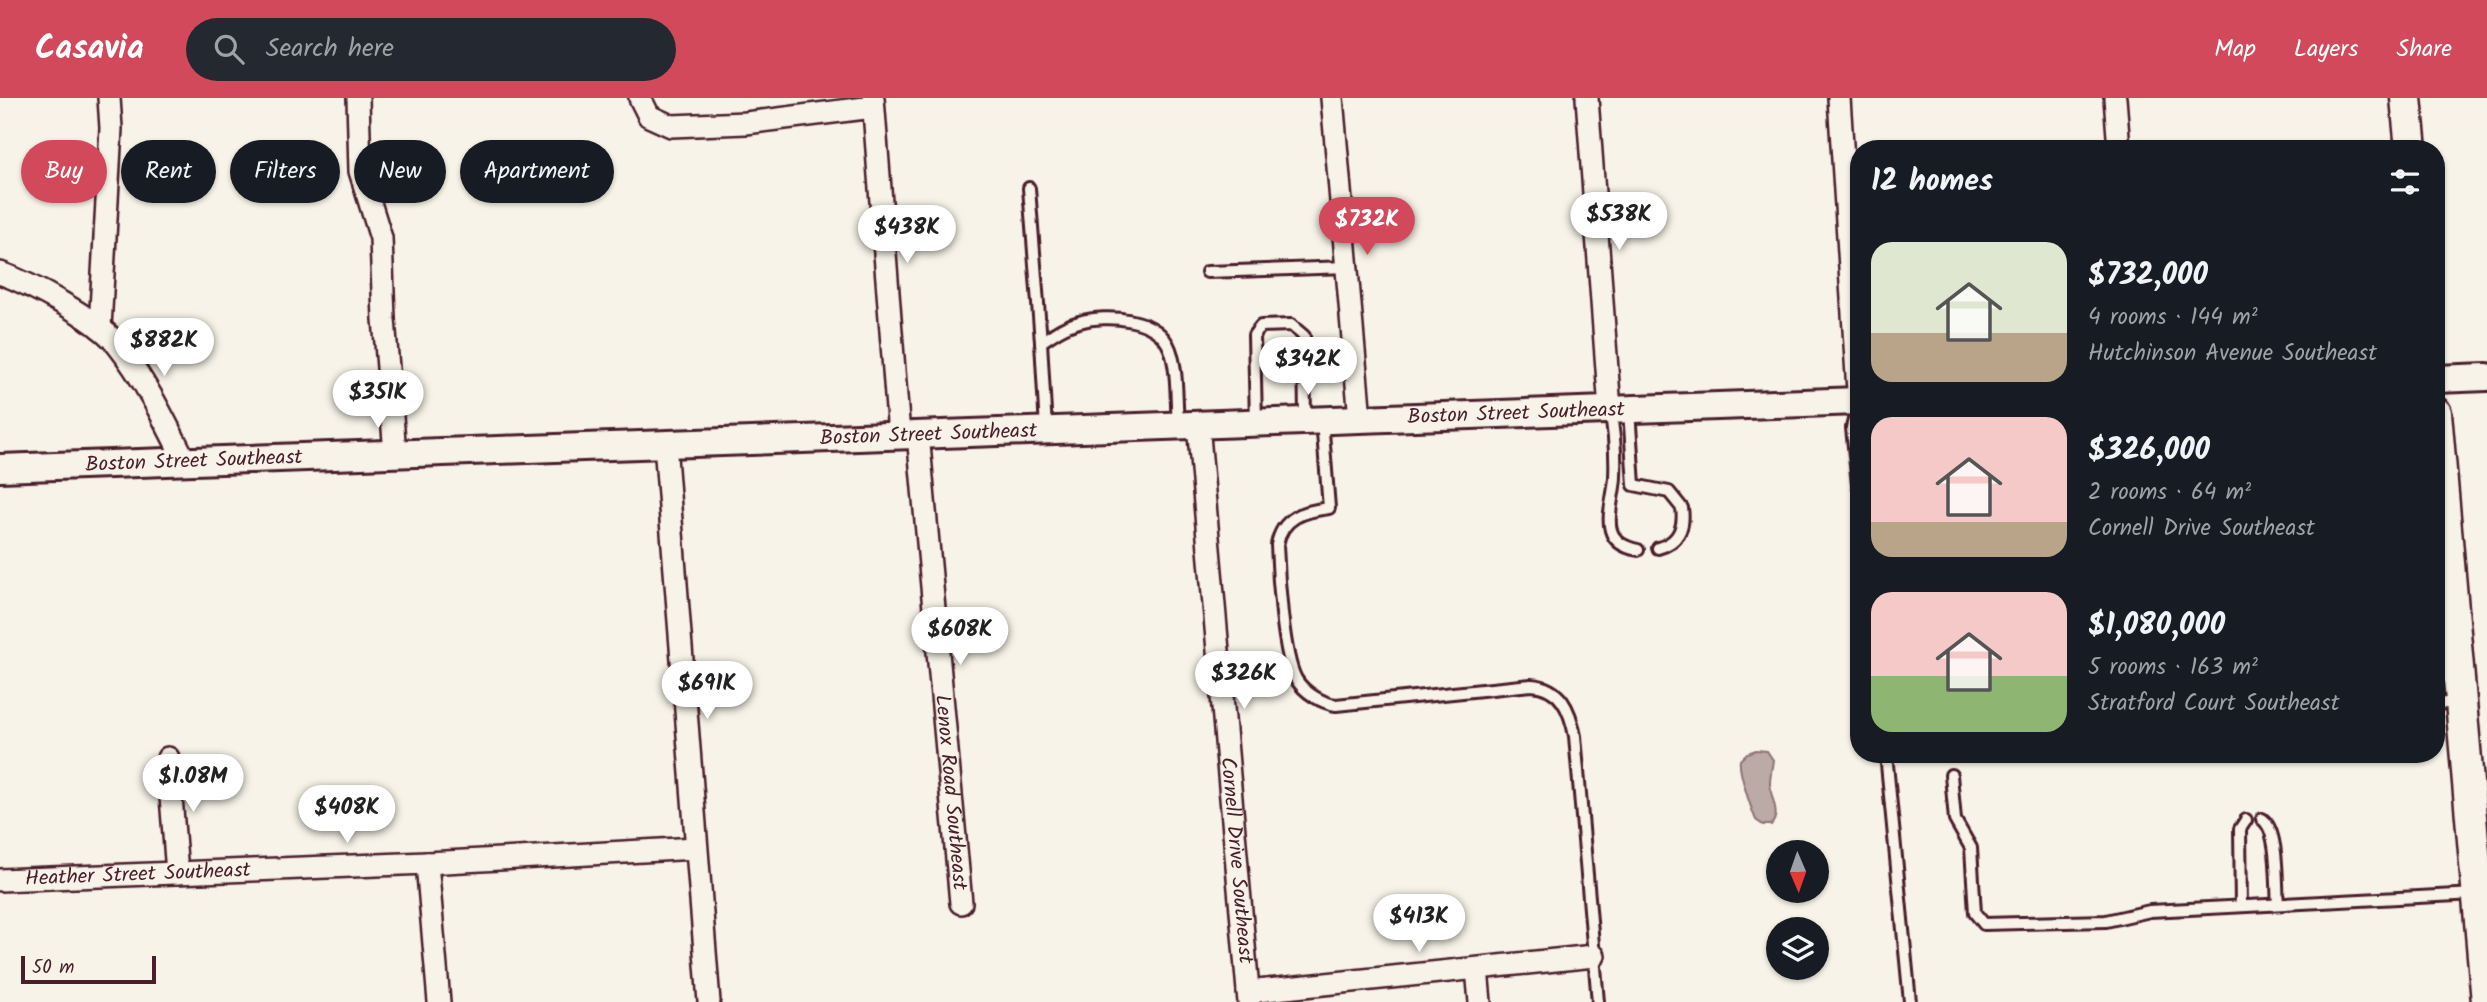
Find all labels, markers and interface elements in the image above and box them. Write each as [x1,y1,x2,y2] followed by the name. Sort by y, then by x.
[186,18,676,81] search box
[35,23,144,76] text: Casavia
[266,28,394,70] text: Search here
[210,30,248,68] icon: search
[2214,30,2256,69] text: Map
[2294,30,2358,69] text: Layers
[2396,30,2452,69] text: Share
[21,140,107,203] chip: Buy
[121,140,216,203] chip: Rent
[230,140,340,203] chip: Filters
[354,140,446,203] chip: New
[460,140,614,203] chip: Apartment
[1871,158,1993,206] text: 12 homes
[2386,163,2424,201] icon: filters
[1570,192,1668,252] pin: $538K
[1586,197,1652,233] text: $538K
[1318,198,1416,257] pin: $732K
[1335,202,1399,238] text: $732K
[858,206,956,265] pin: $438K
[874,210,940,246] text: $438K
[2088,252,2208,300] text: $732,000
[1927,270,2011,354] icon: home
[2088,300,2258,336] text: 4 rooms · 144 m²
[115,318,213,378] pin: $882K
[130,323,198,359] text: $882K
[2088,336,2377,372] text: Hutchinson Avenue Southeast
[1259,338,1357,397] pin: $342K
[1275,342,1341,378] text: $342K
[329,370,427,430] pin: $351K
[349,375,407,411] text: $351K
[1407,393,1626,434] street label: Boston Street Southeast
[819,414,1039,455] street label: Boston Street Southeast
[2088,427,2210,475] text: $326,000
[85,441,304,481] street label: Boston Street Southeast
[1927,445,2011,529] icon: home
[2088,475,2251,511] text: 2 rooms · 64 m²
[2088,511,2315,547] text: Cornell Drive Southeast
[2088,602,2225,650] text: $1,080,000
[911,608,1009,667] pin: $608K
[927,612,993,648] text: $608K
[1927,620,2011,704] icon: home
[2088,650,2258,686] text: 5 rooms · 163 m²
[1195,652,1293,711] pin: $326K
[1211,656,1277,692] text: $326K
[658,662,756,721] pin: $691K
[678,666,736,702] text: $691K
[2088,686,2340,722] text: Stratford Court Southeast
[925,693,976,893] street label: Lenox Road Southeast
[136,754,250,814] pin: $1.08M
[1211,756,1262,966] street label: Cornell Drive Southeast
[159,759,227,795] text: $1.08M
[298,786,396,845] pin: $408K
[314,790,380,826] text: $408K
[1766,840,1829,903] north arrow
[1766,840,1829,980] map controls
[24,853,252,895] street label: Heather Street Southeast
[1370,894,1468,954] pin: $413K
[1389,899,1449,935] text: $413K
[1766,917,1829,980] button: layers
[21,953,156,985] scale bar
[32,953,74,983] text: 50 m

